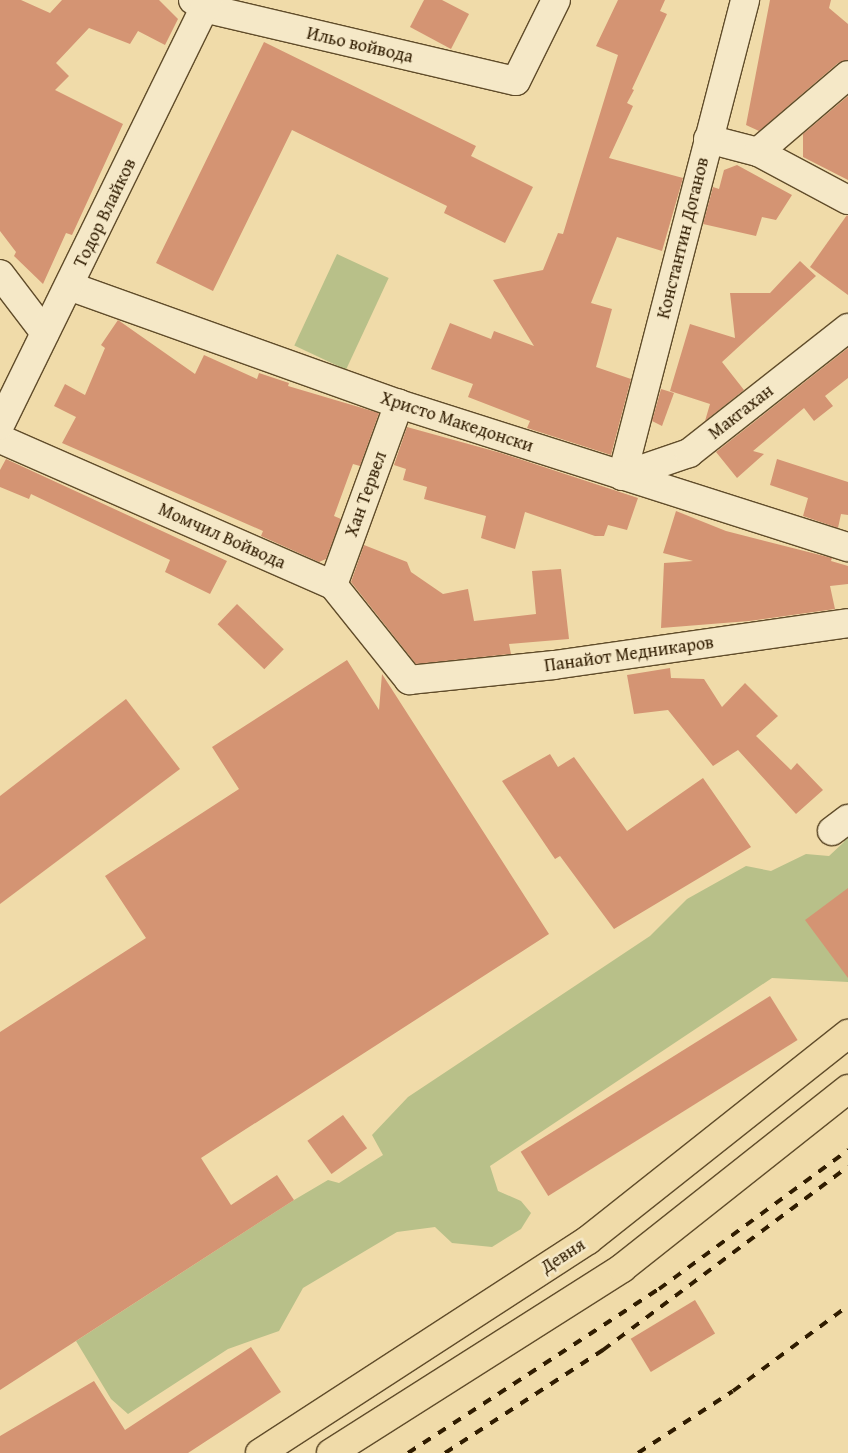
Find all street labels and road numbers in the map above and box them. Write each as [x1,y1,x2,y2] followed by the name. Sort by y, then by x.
[305,22,415,68] street label: Ильо войвода
[69,155,141,271] street label: Тодор Влайков
[653,155,713,321] street label: Константин Доганов
[704,380,778,444] street label: Макгахан
[378,387,536,457] street label: Христо Македонски
[341,448,391,540] street label: Хан Тервел
[155,498,289,574] street label: Момчил Войвода
[543,631,715,677] street label: Панайот Медникаров
[537,1234,589,1278] street label: Девня

